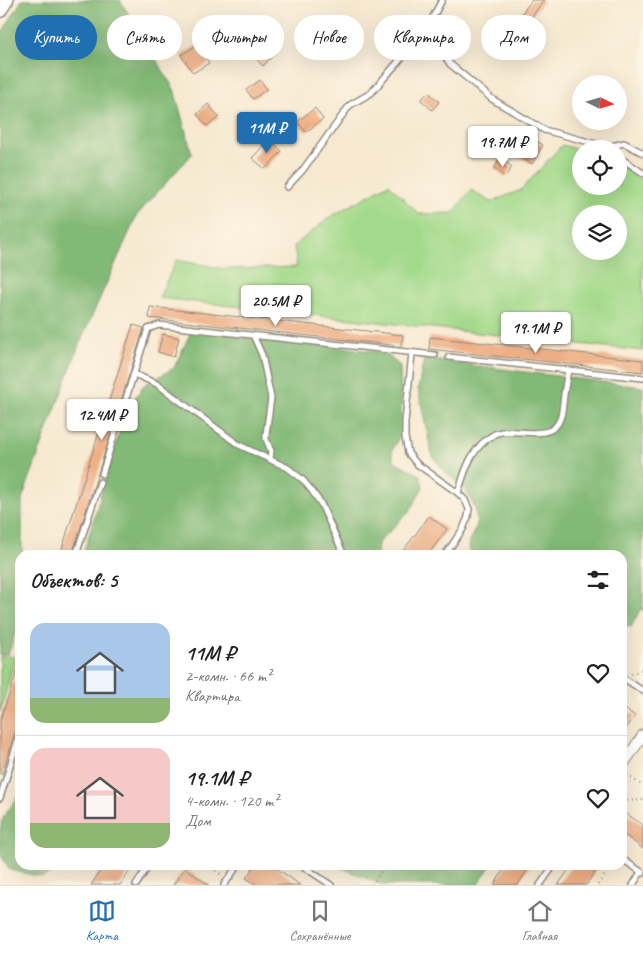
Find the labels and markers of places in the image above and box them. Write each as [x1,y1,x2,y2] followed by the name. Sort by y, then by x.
[232,112,302,154] pin: 11M ₽
[457,126,549,168] pin: 19.7M ₽
[230,284,322,327] pin: 20.5M ₽
[490,312,582,354] pin: 19.1M ₽
[56,398,148,441] pin: 12.4M ₽

